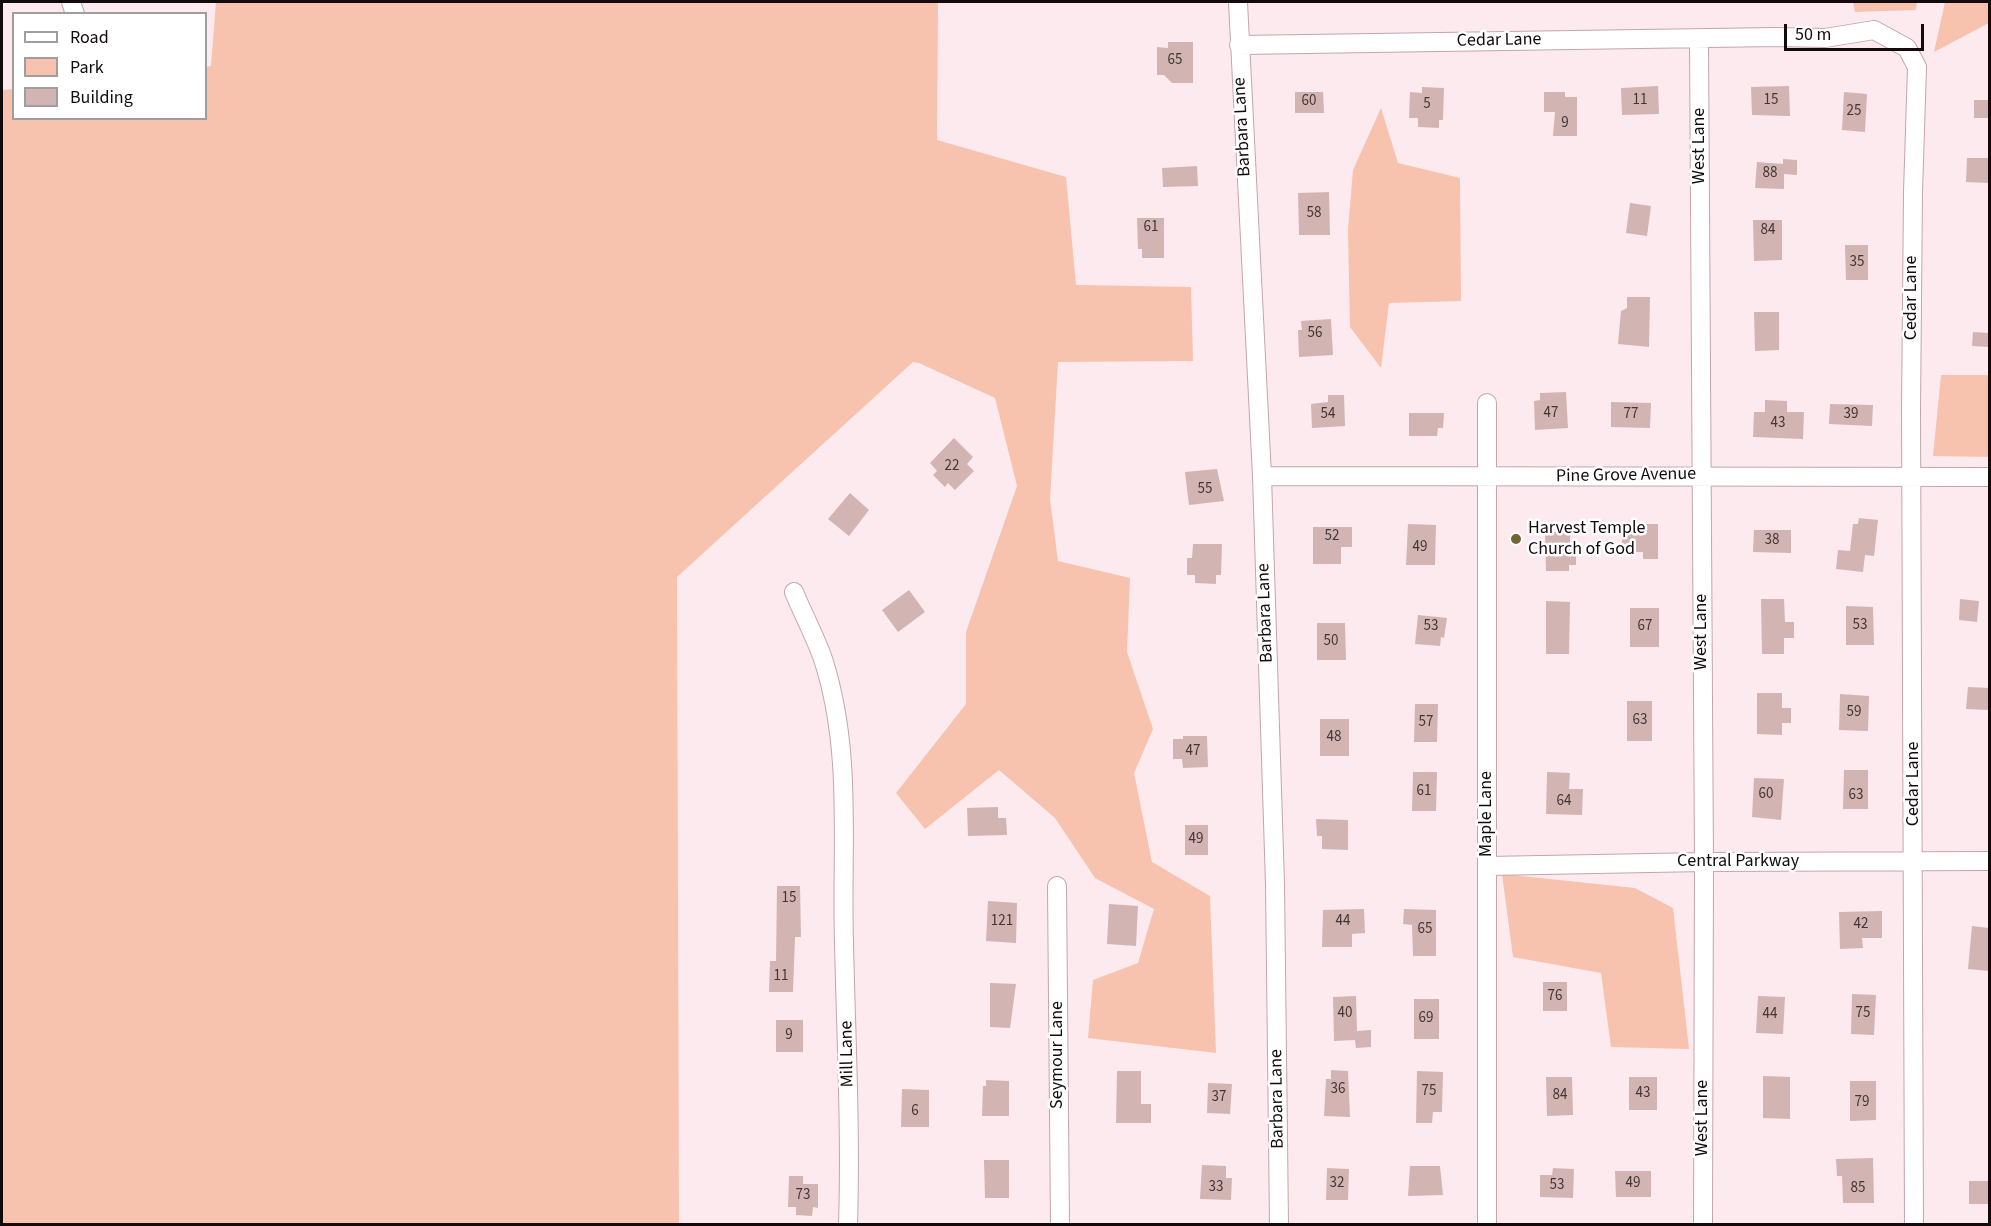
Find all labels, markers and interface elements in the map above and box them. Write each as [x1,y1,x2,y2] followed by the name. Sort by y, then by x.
[12,12,207,120] legend
[1787,12,1926,50] scale bar
[1795,22,1831,47] text: 50 m
[70,25,109,50] text: Road
[1456,29,1542,53] street label: Cedar Lane
[1168,52,1182,70] house number: 65
[70,55,104,80] text: Park
[1230,77,1256,177] street label: Barbara Lane
[70,85,133,110] text: Building
[1633,92,1647,110] house number: 11
[1764,92,1778,110] house number: 15
[1302,93,1316,111] house number: 60
[1423,96,1431,114] house number: 5
[1847,103,1861,121] house number: 25
[1689,108,1711,184] street label: West Lane
[1561,115,1569,133] house number: 9
[1763,165,1777,183] house number: 88
[1307,205,1321,223] house number: 58
[1144,219,1158,237] house number: 61
[1761,222,1775,240] house number: 84
[1850,254,1864,272] house number: 35
[1901,256,1923,340] street label: Cedar Lane
[1308,325,1322,343] house number: 56
[1544,405,1558,423] house number: 47
[1321,406,1335,424] house number: 54
[1624,406,1638,424] house number: 77
[1844,406,1858,424] house number: 39
[1771,415,1785,433] house number: 43
[945,458,959,476] house number: 22
[1556,464,1696,488] street label: Pine Grove Avenue
[1198,481,1212,499] house number: 55
[1528,518,1645,560] place label: Harvest Temple Church of God
[1325,528,1339,546] house number: 52
[1509,532,1523,546] marker: Harvest Temple Church of God
[1765,532,1779,550] house number: 38
[1413,539,1427,557] house number: 49
[1253,563,1279,663] street label: Barbara Lane
[1691,594,1713,670] street label: West Lane
[1853,617,1867,635] house number: 53
[1424,618,1438,636] house number: 53
[1638,618,1652,636] house number: 67
[1324,633,1338,651] house number: 50
[1847,704,1861,722] house number: 59
[1633,712,1647,730] house number: 63
[1419,714,1433,732] house number: 57
[1327,729,1341,747] house number: 48
[1903,742,1925,826] street label: Cedar Lane
[1186,743,1200,761] house number: 47
[1476,771,1498,857] street label: Maple Lane
[1417,783,1431,801] house number: 61
[1759,786,1773,804] house number: 60
[1849,787,1863,805] house number: 63
[1557,793,1571,811] house number: 64
[1189,831,1203,849] house number: 49
[1677,851,1799,873] street label: Central Parkway
[782,890,796,908] house number: 15
[991,913,1013,931] house number: 121
[1336,913,1350,931] house number: 44
[1854,916,1868,934] house number: 42
[1418,921,1432,939] house number: 65
[774,968,788,986] house number: 11
[1548,988,1562,1006] house number: 76
[1047,1001,1069,1109] street label: Seymour Lane
[1338,1005,1352,1023] house number: 40
[1856,1005,1870,1023] house number: 75
[1763,1006,1777,1024] house number: 44
[1419,1010,1433,1028] house number: 69
[837,1020,859,1088] street label: Mill Lane
[785,1027,793,1045] house number: 9
[1266,1049,1290,1149] street label: Barbara Lane
[1692,1080,1714,1156] street label: West Lane
[1331,1081,1345,1099] house number: 36
[1422,1083,1436,1101] house number: 75
[1636,1085,1650,1103] house number: 43
[1553,1087,1567,1105] house number: 84
[1212,1089,1226,1107] house number: 37
[1855,1094,1869,1112] house number: 79
[911,1103,919,1121] house number: 6
[1330,1175,1344,1193] house number: 32
[1626,1175,1640,1193] house number: 49
[1550,1177,1564,1195] house number: 53
[1209,1179,1223,1197] house number: 33
[1851,1180,1865,1198] house number: 85
[796,1187,810,1205] house number: 73

